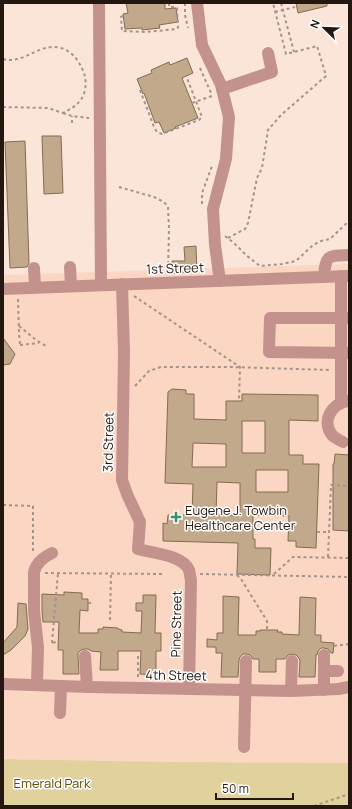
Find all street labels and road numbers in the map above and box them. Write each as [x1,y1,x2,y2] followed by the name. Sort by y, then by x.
[146,258,204,278] street label: 1st Street
[98,412,118,472] street label: 3rd Street
[166,590,186,658] street label: Pine Street
[145,665,207,685] street label: 4th Street

